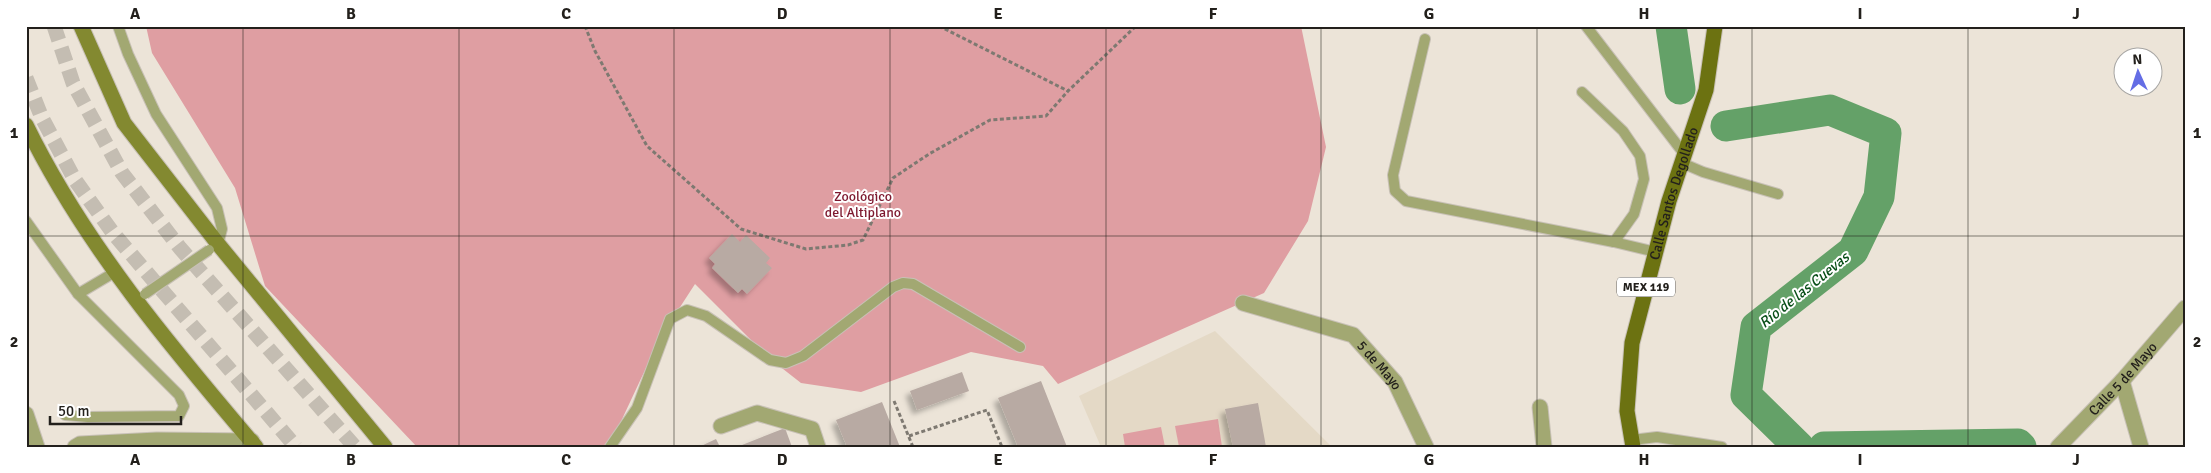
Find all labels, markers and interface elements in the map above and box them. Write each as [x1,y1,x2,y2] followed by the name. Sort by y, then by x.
[130,4,141,24] text: A
[346,4,356,24] text: B
[561,4,571,24] text: C
[777,4,788,24] text: D
[993,4,1003,24] text: E
[1209,4,1218,24] text: F
[1424,4,1434,24] text: G
[1639,4,1649,24] text: H
[1857,4,1863,24] text: I
[2072,4,2080,24] text: J
[2114,48,2164,98] north arrow
[2132,51,2143,68] text: N
[10,123,19,143] text: 1
[2193,123,2202,143] text: 1
[1646,125,1702,262] street label: Calle Santos Degollado
[825,188,901,221] park label: Zoológico del Altiplano
[1755,247,1854,332] water label: Río de las Cuevas
[1617,278,1675,296] road number: MEX 119
[10,332,18,352] text: 2
[2193,332,2201,352] text: 2
[1353,337,1405,393] street label: 5 de Mayo
[2085,339,2161,419] street label: Calle 5 de Mayo
[50,393,181,425] scale bar
[58,402,89,420] text: 50 m
[130,450,141,470] text: A
[346,450,356,470] text: B
[561,450,571,470] text: C
[777,450,788,470] text: D
[993,450,1003,470] text: E
[1209,450,1218,470] text: F
[1424,450,1434,470] text: G
[1639,450,1649,470] text: H
[1857,450,1863,470] text: I
[2072,450,2080,470] text: J

